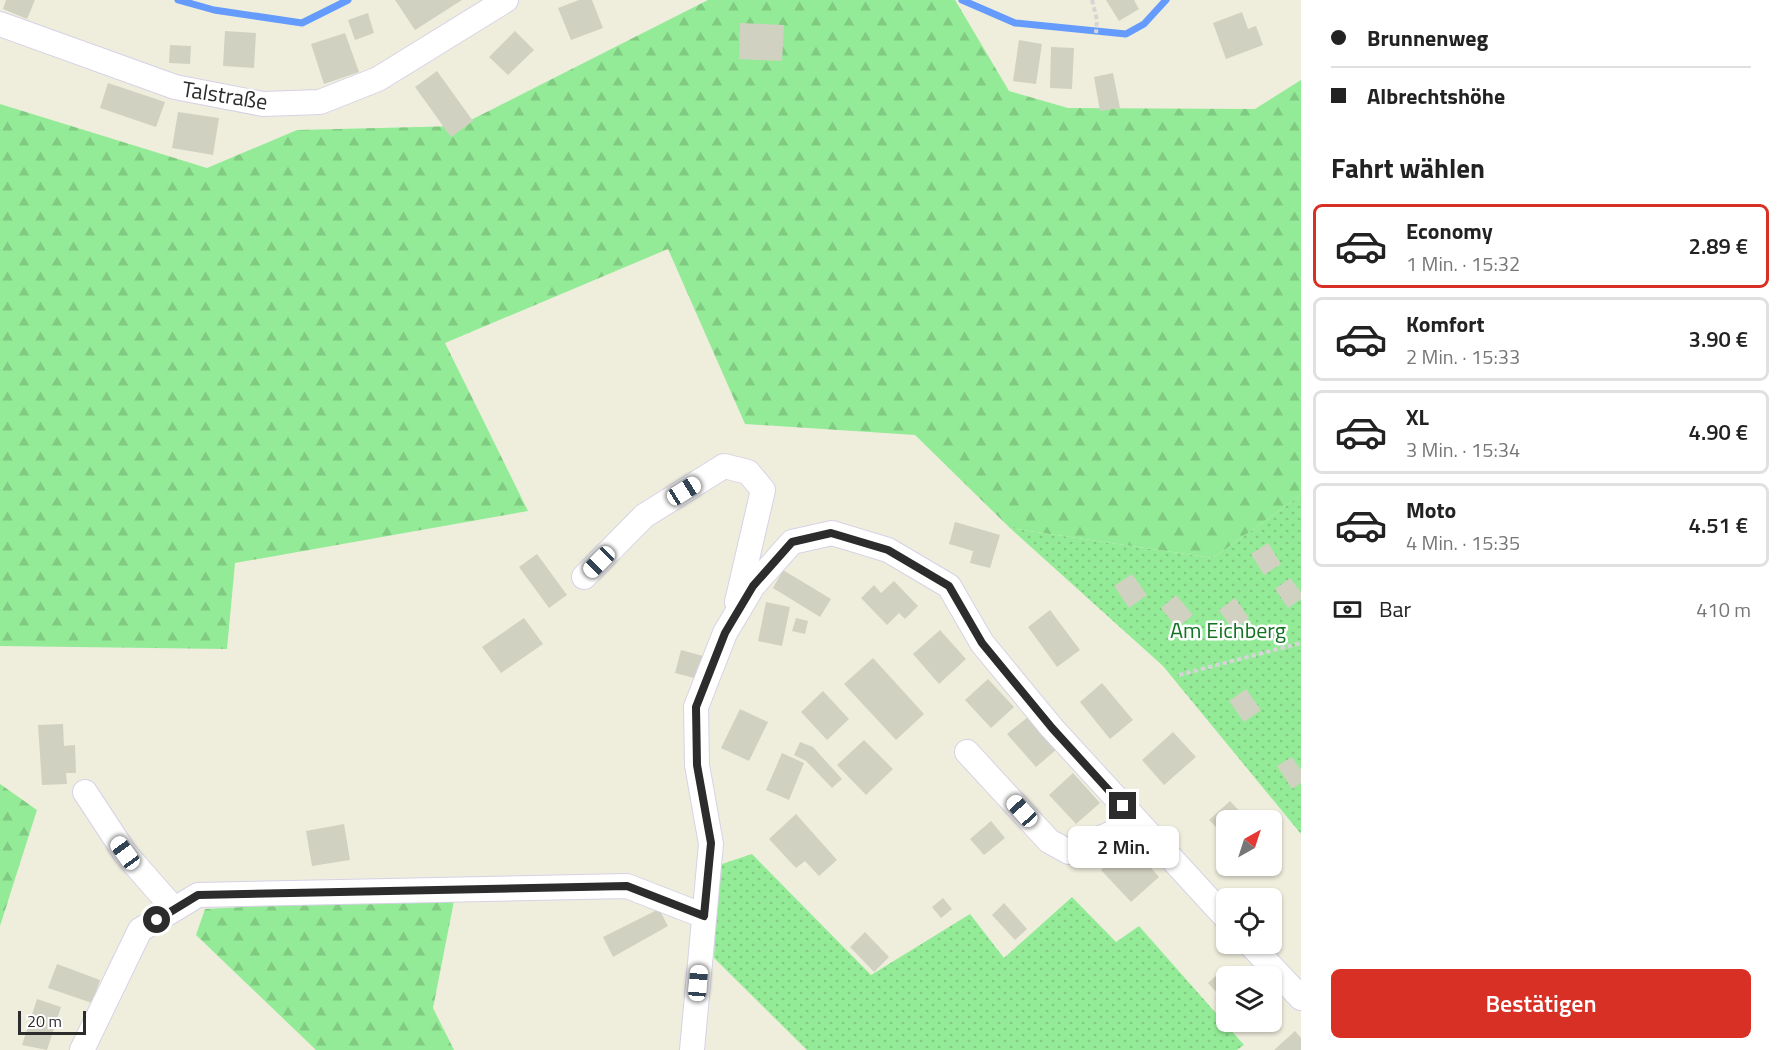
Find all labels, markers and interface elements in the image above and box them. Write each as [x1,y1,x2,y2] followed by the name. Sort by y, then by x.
[1367,21,1488,55] text: Brunnenweg
[180,71,270,119] street label: Talstraße
[1367,79,1505,113] text: Albrechtshöhe
[1331,147,1485,188] text: Fahrt wählen
[1406,214,1493,248] text: Economy
[1334,219,1388,273] icon: car
[1689,229,1748,263] text: 2.89 €
[1406,248,1520,279] text: 1 Min. · 15:32
[1406,307,1485,341] text: Komfort
[1334,312,1388,366] icon: car
[1689,322,1748,356] text: 3.90 €
[1406,341,1520,372] text: 2 Min. · 15:33
[1406,400,1429,434] text: XL
[1334,405,1388,459] icon: car
[1689,415,1748,449] text: 4.90 €
[1406,434,1520,465] text: 3 Min. · 15:34
[664,474,704,508] car
[1406,493,1456,527] text: Moto
[1334,498,1388,552] icon: car
[1689,508,1748,542] text: 4.51 €
[1406,527,1520,558] text: 4 Min. · 15:35
[580,543,618,581] car
[1379,592,1411,626] text: Bar
[1331,593,1364,626] icon: cash
[1696,594,1751,625] text: 410 m
[1170,613,1286,647] park label: Am Eichberg
[1003,792,1041,830] car
[1109,792,1136,819] route end
[1216,810,1282,876] north arrow
[1216,810,1282,1032] map controls
[1068,827,1178,869] callout: 2 Min.
[1097,831,1150,862] text: 2 Min.
[107,833,143,873] car
[1216,888,1282,954] button: locate
[143,906,170,933] route start
[687,964,709,1002] car
[1216,966,1282,1032] button: layers
[1331,969,1751,1038] button: Bestätigen
[18,1008,86,1036] scale bar
[27,1009,62,1033] text: 20 m

